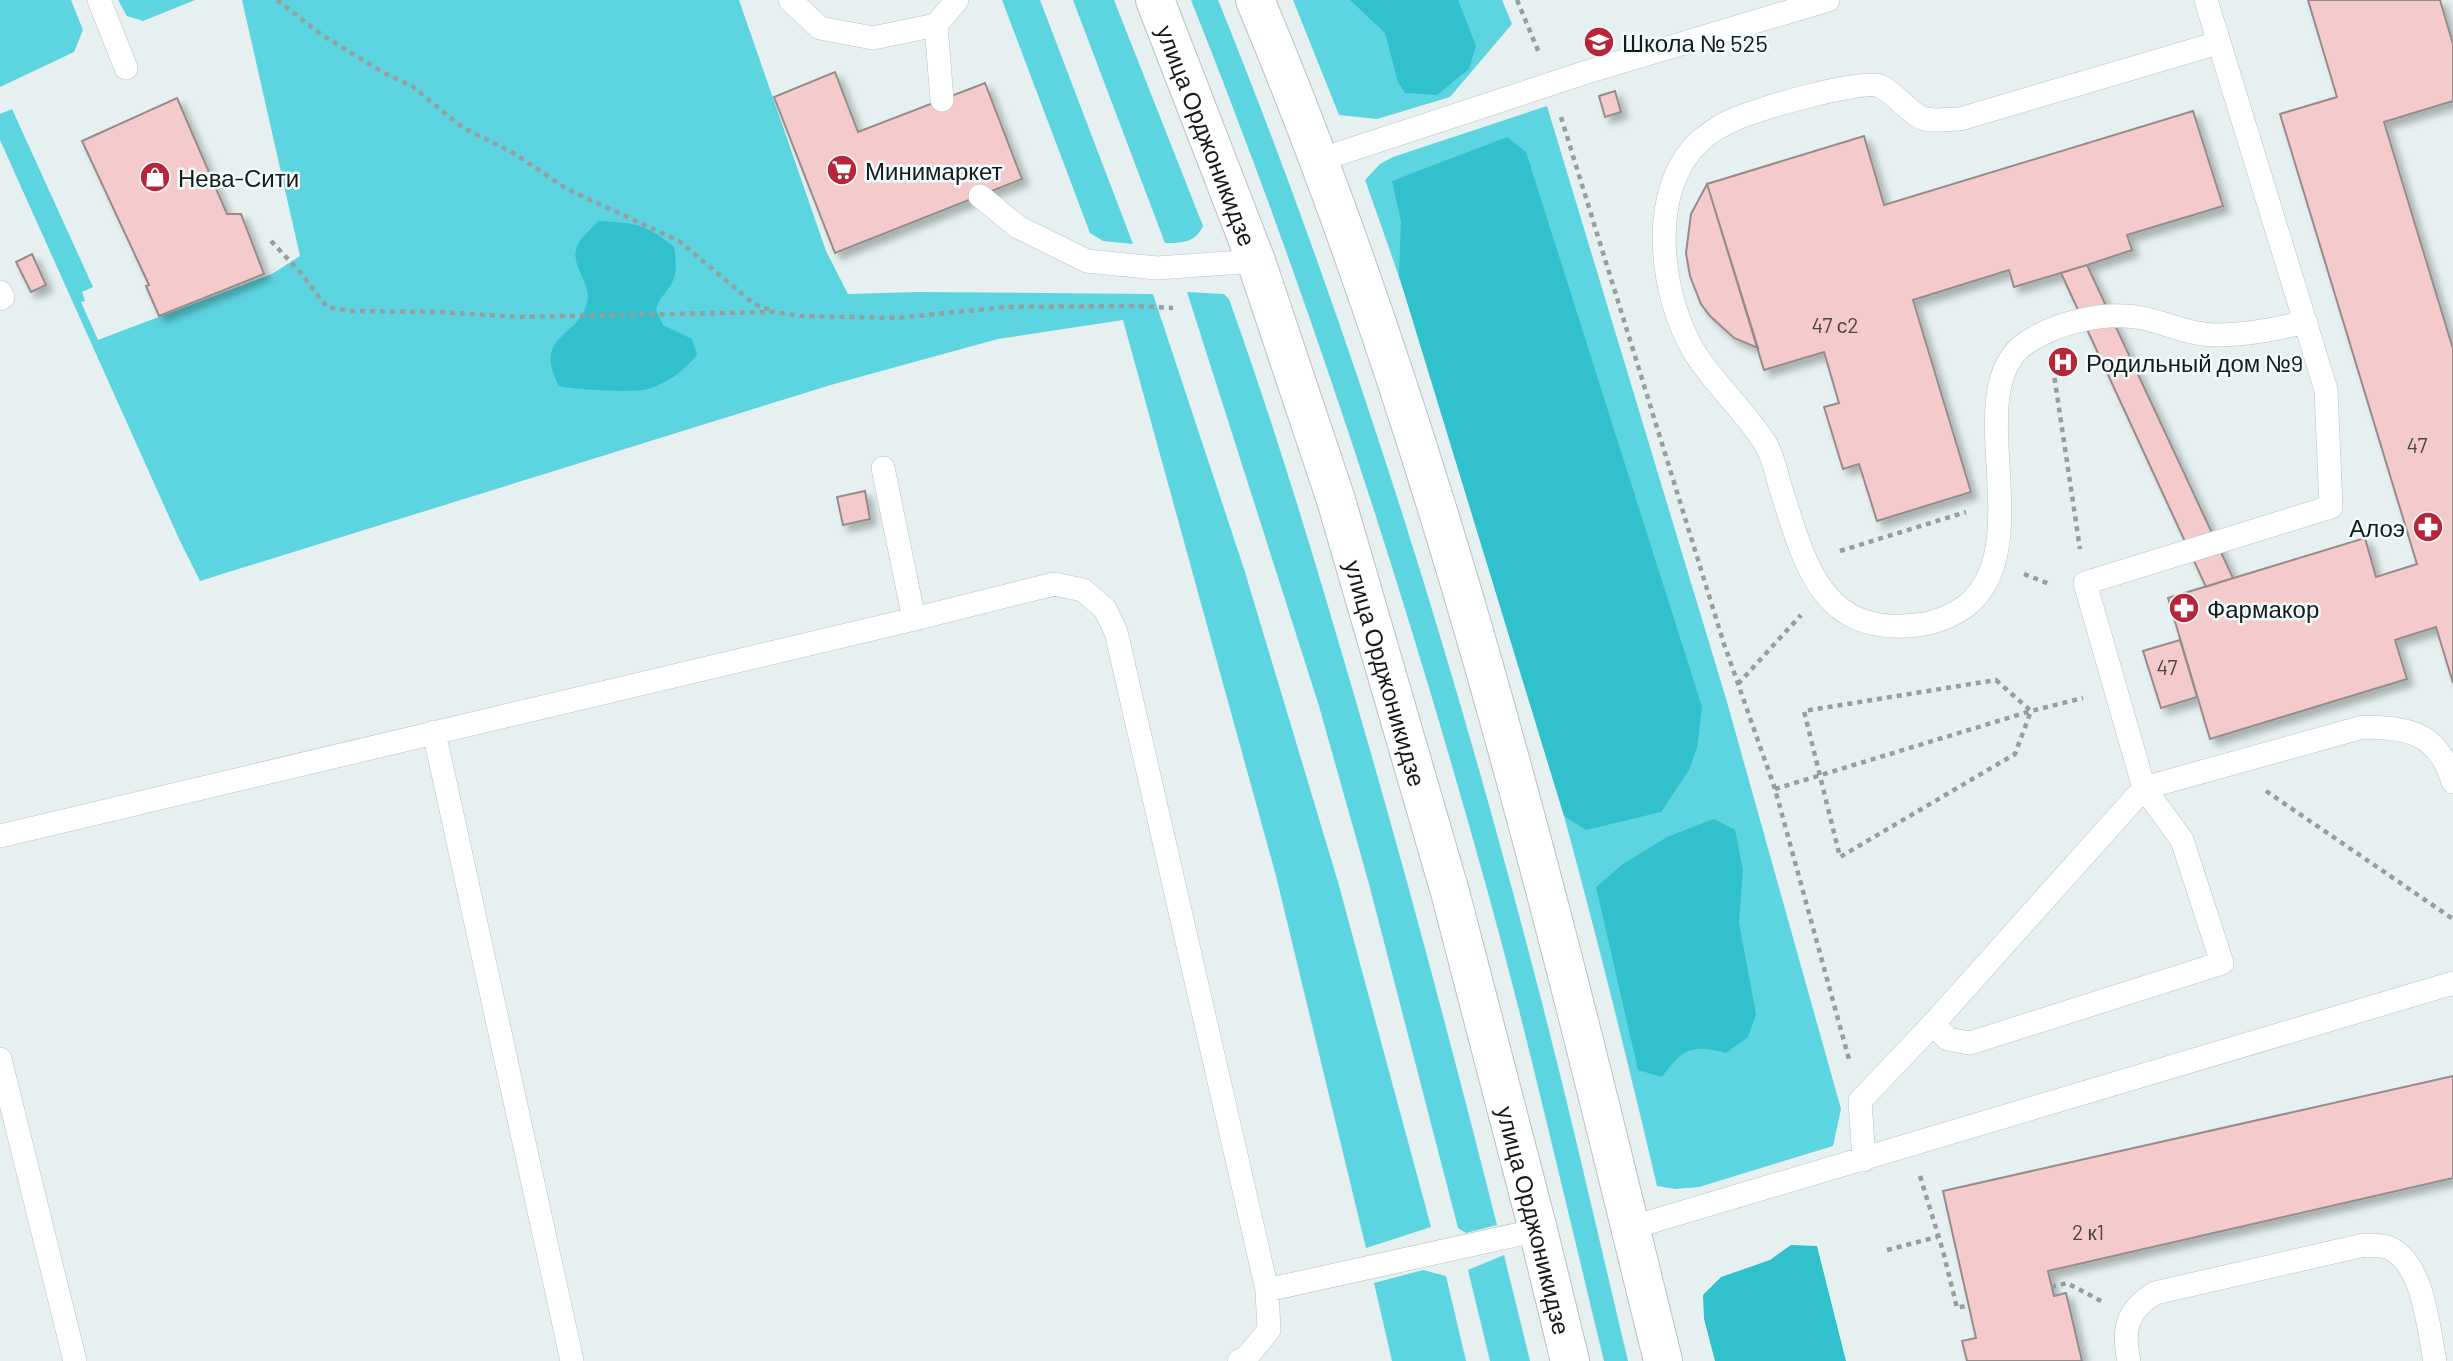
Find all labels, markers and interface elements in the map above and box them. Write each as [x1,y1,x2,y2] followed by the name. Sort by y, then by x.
[1152,21,1263,250] street label: улица Орджоникидзе
[1582,25,1616,59] school or university icon: Школа № 525
[1622,28,1768,57] place label: Школа № 525
[825,153,859,187] supermarket icon: Минимаркет
[865,156,1003,185] place label: Минимаркет
[138,160,172,194] shop icon: Нева-Сити
[178,163,299,192] place label: Нева-Сити
[1812,312,1858,337] house number: 47 с2
[2046,345,2080,379] hospital icon: Родильный дом №9
[2086,348,2303,377] place label: Родильный дом №9
[2407,432,2428,457] house number: 47
[2411,510,2445,544] pharmacy icon: Алоэ
[2349,513,2405,542] place label: Алоэ
[1340,556,1433,790] street label: улица Орджоникидзе
[2167,591,2201,625] pharmacy icon: Фармакор
[2207,594,2319,623] place label: Фармакор
[2157,654,2178,679] house number: 47
[1492,1103,1577,1337] street label: улица Орджоникидзе
[2072,1219,2104,1244] house number: 2 к1

